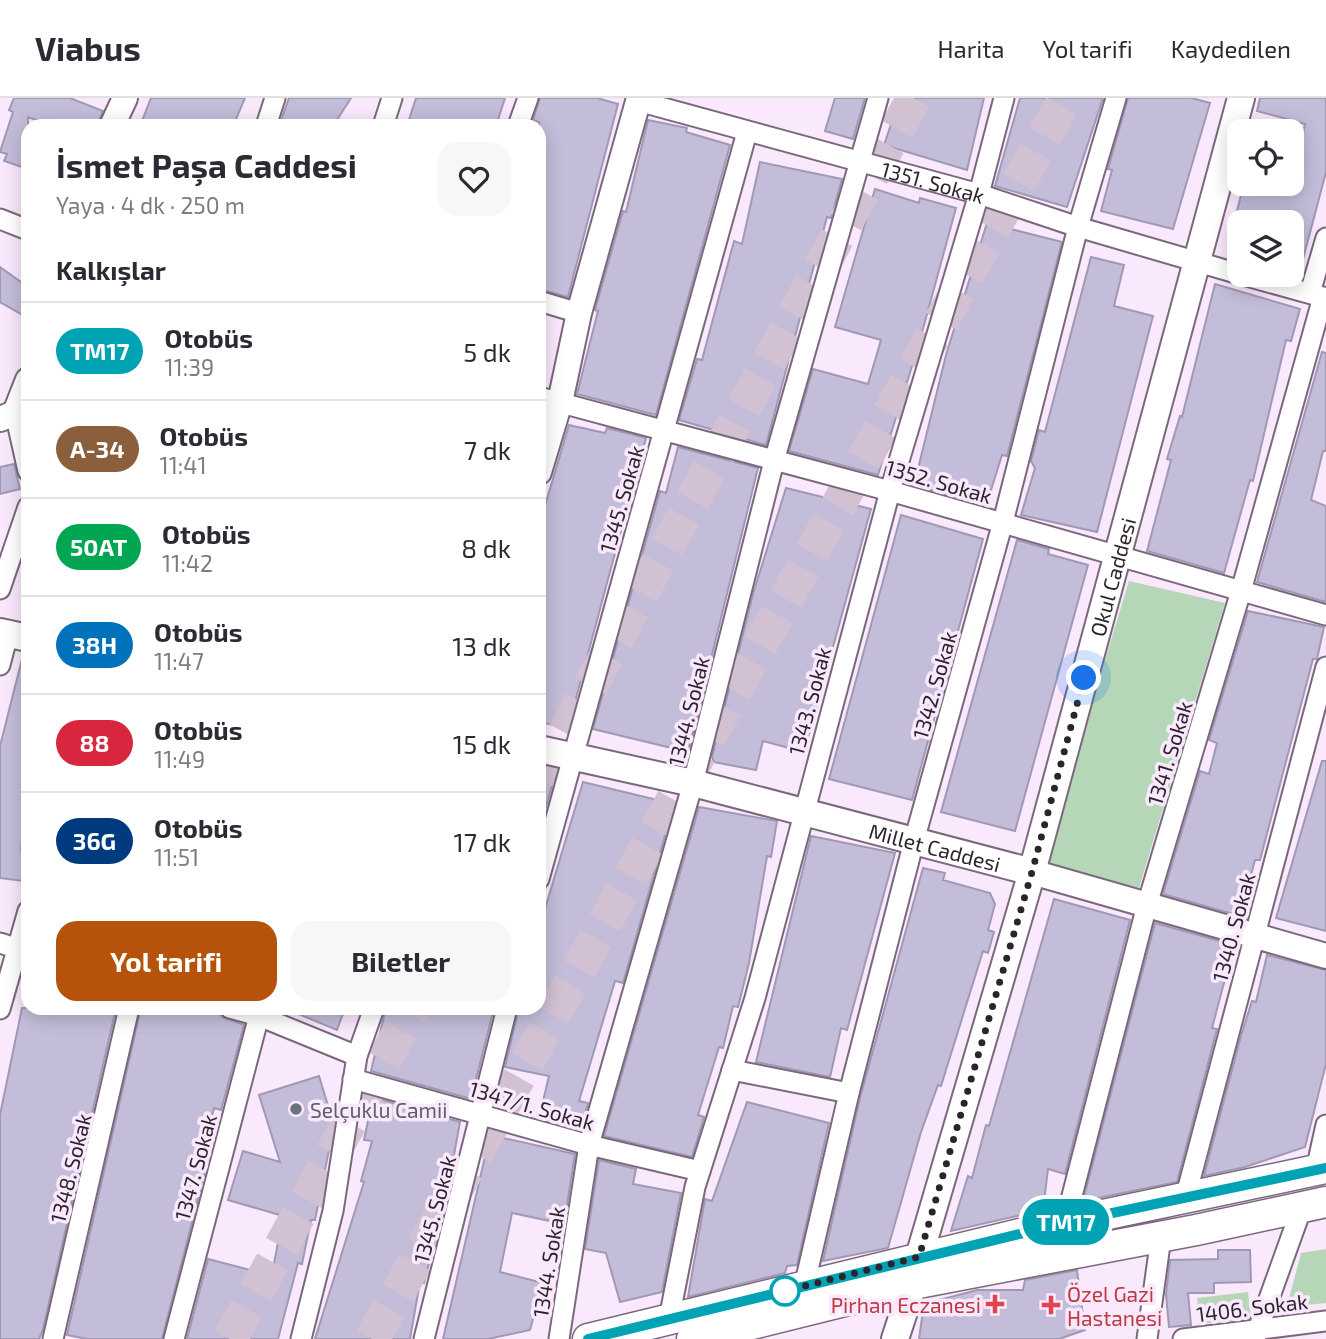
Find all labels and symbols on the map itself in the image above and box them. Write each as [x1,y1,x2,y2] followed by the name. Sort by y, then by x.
[879,156,988,208] street label: 1351. Sokak
[594,442,648,555] street label: 1345. Sokak
[883,454,995,508] street label: 1352. Sokak
[1084,515,1140,639] street label: Okul Caddesi
[907,628,961,742] street label: 1342. Sokak
[783,644,835,758] street label: 1343. Sokak
[662,653,714,768] street label: 1344. Sokak
[1066,660,1101,695] your location
[1141,698,1197,808] street label: 1341. Sokak
[867,817,1004,876] street label: Millet Caddesi
[1206,870,1260,984] street label: 1340. Sokak
[467,1075,598,1135] street label: 1347/1. Sokak
[310,1097,447,1124] place label: Selçuklu Camii
[288,1101,304,1117] marker: Selçuklu Camii
[44,1110,96,1225] street label: 1348. Sokak
[169,1111,221,1223] street label: 1347. Sokak
[408,1152,460,1266] street label: 1345. Sokak
[1017,1199,1115,1245] line badge: TM17
[527,1204,569,1319] street label: 1344. Sokak
[770,1276,800,1306] unlabelled marker
[1067,1281,1162,1330] place label: Özel Gazi Hastanesi
[1195,1288,1309,1326] street label: 1406. Sokak
[831,1292,981,1317] place label: Pirhan Eczanesi
[1041,1295,1061,1315] marker: Özel Gazi Hastanesi
[987,1296,1003,1312] marker: Pirhan Eczanesi

